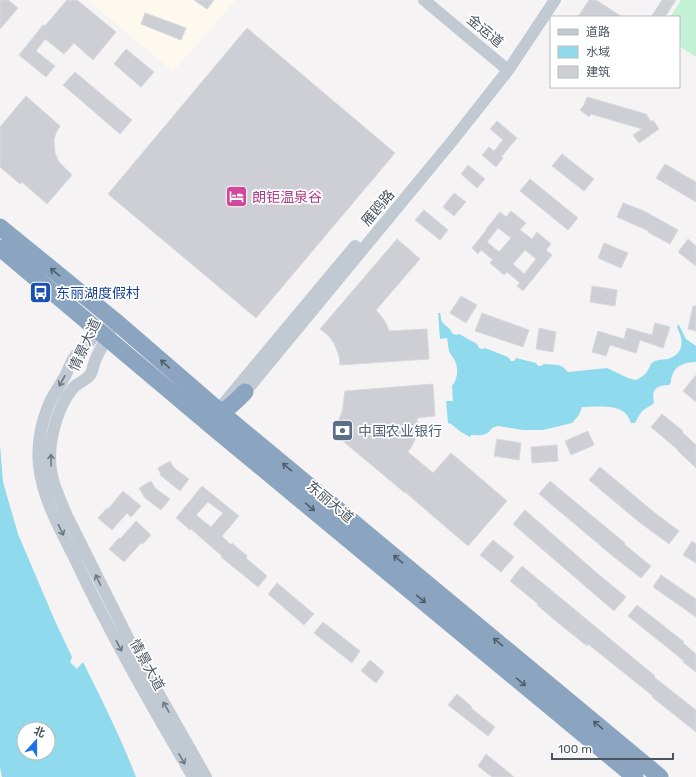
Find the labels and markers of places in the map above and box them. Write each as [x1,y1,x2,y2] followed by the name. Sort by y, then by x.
[224,184,250,210] hotel icon: 朗钜温泉谷
[252,189,322,206] place label: 朗钜温泉谷
[27,280,53,306] bus stop icon: 东丽湖度假村
[56,285,140,302] place label: 东丽湖度假村
[330,418,356,444] bank icon: 中国农业银行
[358,423,442,440] place label: 中国农业银行

